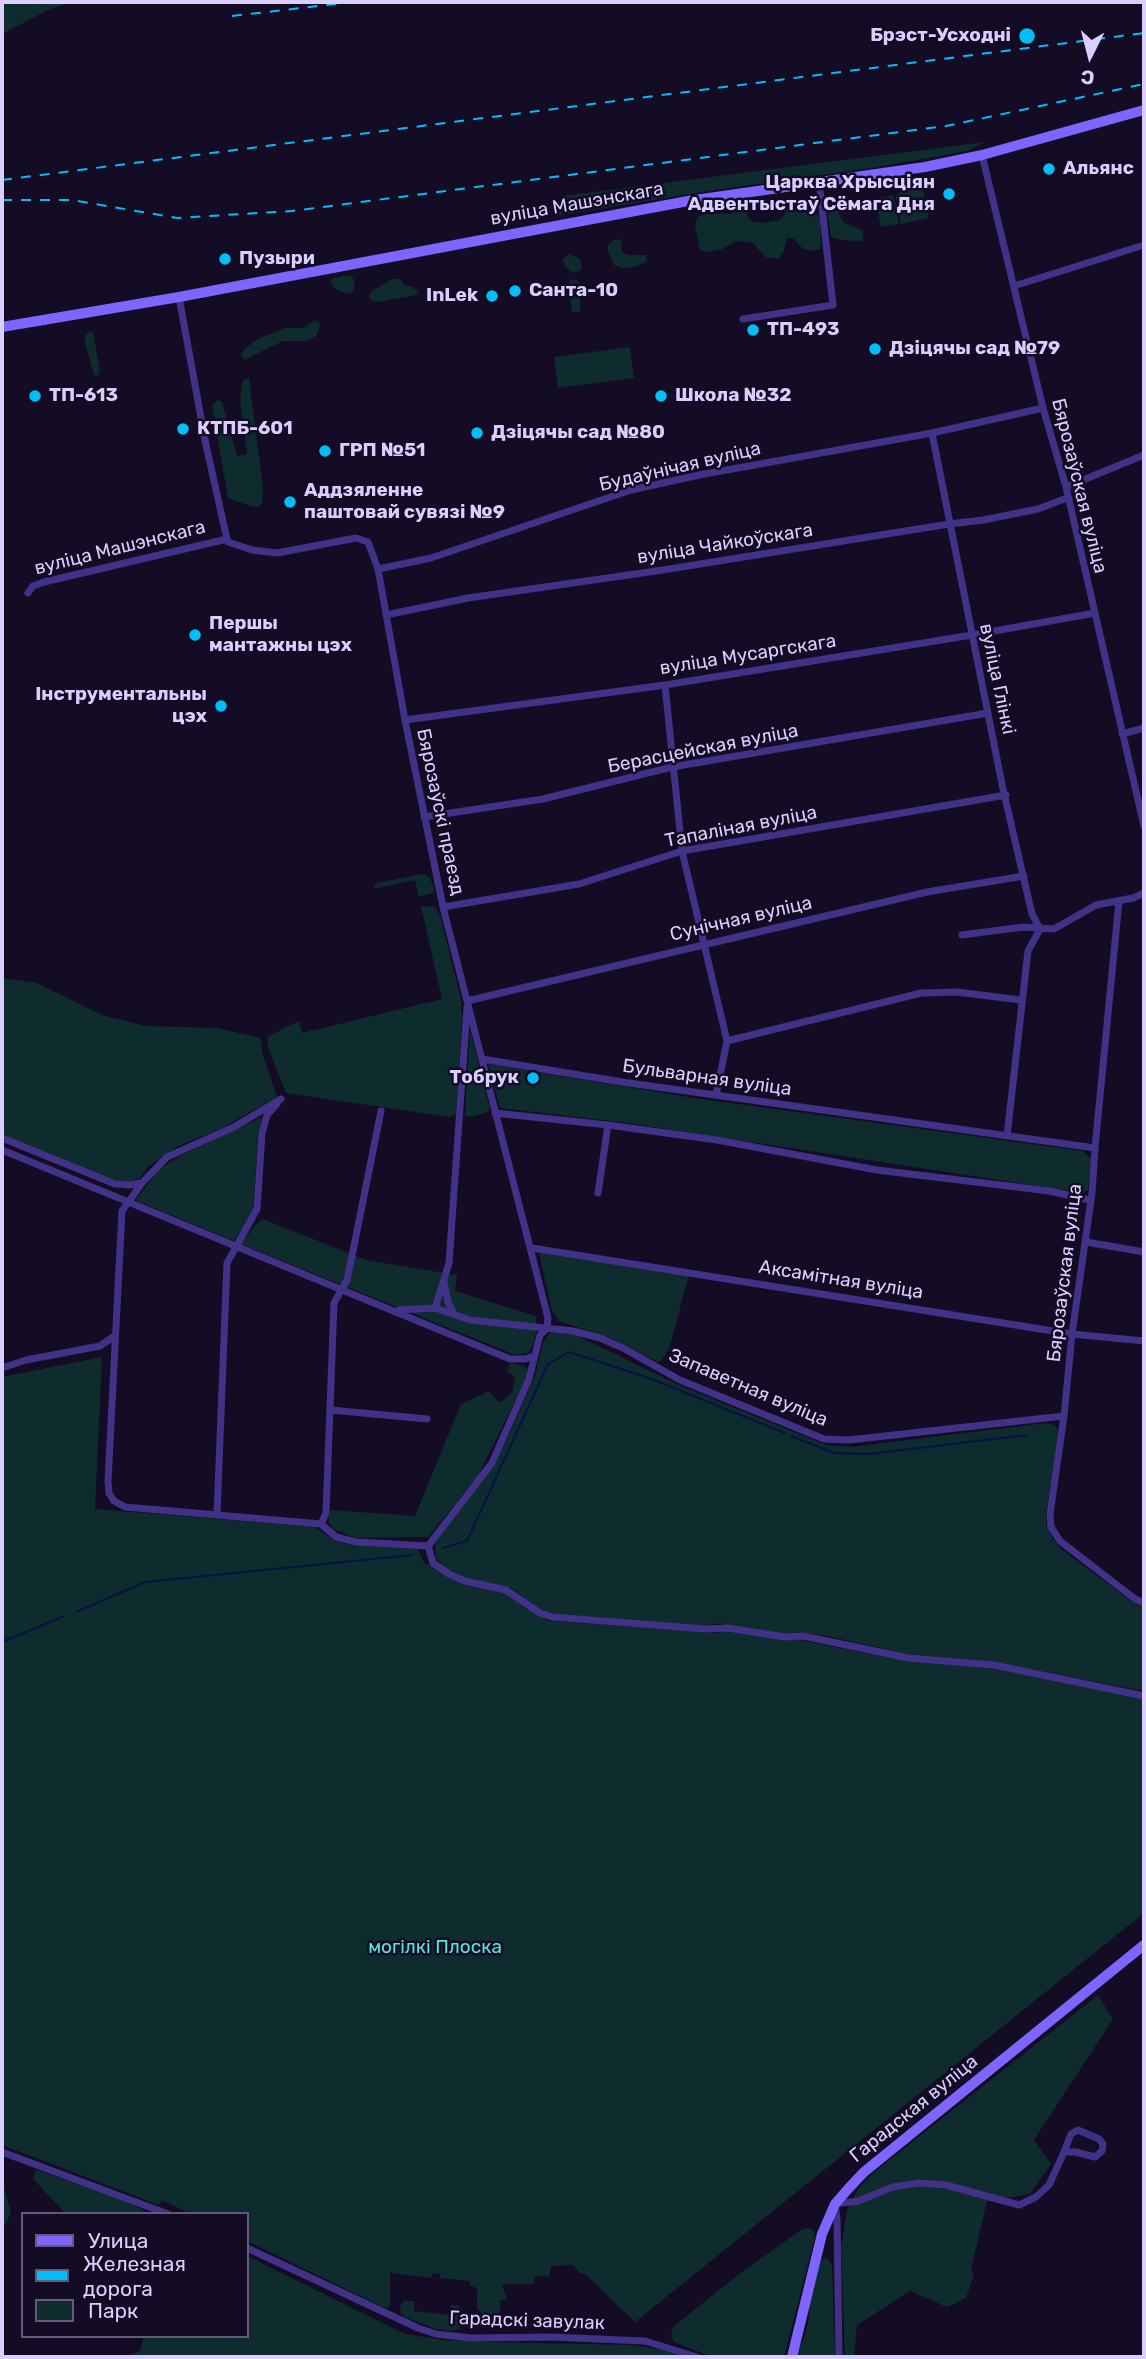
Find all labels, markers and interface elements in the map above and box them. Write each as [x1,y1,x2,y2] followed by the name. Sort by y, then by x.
[1055,21,1125,91] north arrow
[870,25,1011,47] place label: Брэст-Усходні
[1017,26,1037,46] marker: Брэст-Усходні
[1080,65,1096,90] text: С
[1063,158,1134,180] place label: Альянс
[1041,161,1057,177] marker: Альянс
[688,172,935,216] place label: Царква Хрысціян Адвентыстаў Сёмага Дня
[489,178,665,230] street label: вуліца Машэнскага
[941,186,957,202] marker: Царква Хрысціян Адвентыстаў Сёмага Дня
[239,248,315,270] place label: Пузыри
[217,251,233,267] marker: Пузыри
[529,280,618,302] place label: Санта-10
[507,283,523,299] marker: Санта-10
[426,285,478,307] place label: InLek
[484,288,500,304] marker: InLek
[767,319,840,341] place label: ТП-493
[745,322,761,338] marker: ТП-493
[889,338,1060,360] place label: Дзіцячы сад №79
[867,341,883,357] marker: Дзіцячы сад №79
[49,385,118,407] place label: ТП-613
[675,385,792,407] place label: Школа №32
[27,388,43,404] marker: ТП-613
[653,388,669,404] marker: Школа №32
[1046,396,1112,576] street label: Бярозаўская вуліца
[197,418,293,440] place label: КТПБ-601
[175,421,191,437] marker: КТПБ-601
[491,422,665,444] place label: Дзіцячы сад №80
[469,425,485,441] marker: Дзіцячы сад №80
[597,437,763,497] street label: Будаўнічая вуліца
[339,440,426,462] place label: ГРП №51
[317,443,333,459] marker: ГРП №51
[304,480,505,524] place label: Аддзяленне паштовай сувязі №9
[282,494,298,510] marker: Аддзяленне паштовай сувязі №9
[32,516,208,580] street label: вуліца Машэнскага
[636,519,814,569] street label: вуліца Чайкоўскага
[209,613,352,657] place label: Першы мантажны цэх
[974,622,1020,736] street label: вуліца Глінкі
[187,627,203,643] marker: Першы мантажны цэх
[658,630,838,680] street label: вуліца Мусаргскага
[35,684,207,728] place label: Інструментальны цэх
[213,698,229,714] marker: Інструментальны цэх
[606,719,800,779] street label: Берасцейская вуліца
[411,727,469,897] street label: Бярозаўскі праезд
[663,801,819,853] street label: Тапаліная вуліца
[668,892,814,946] street label: Сунічная вуліца
[621,1055,793,1101] street label: Бульварная вуліца
[449,1067,519,1089] place label: Тобрук
[525,1070,541,1086] marker: Тобрук
[1043,1183,1087,1363] street label: Бярозаўская вуліца
[757,1256,925,1304] street label: Аксамітная вуліца
[665,1344,831,1432] street label: Запаветная вуліца
[368,1937,502,1959] park label: могілкі Плоска
[845,2050,983,2168] street label: Гарадская вуліца
[21,2212,248,2338] legend
[88,2228,148,2253] text: Улица
[83,2251,186,2301] text: Железная дорога
[88,2298,138,2323] text: Парк
[449,2307,605,2335] street label: Гарадскі завулак

